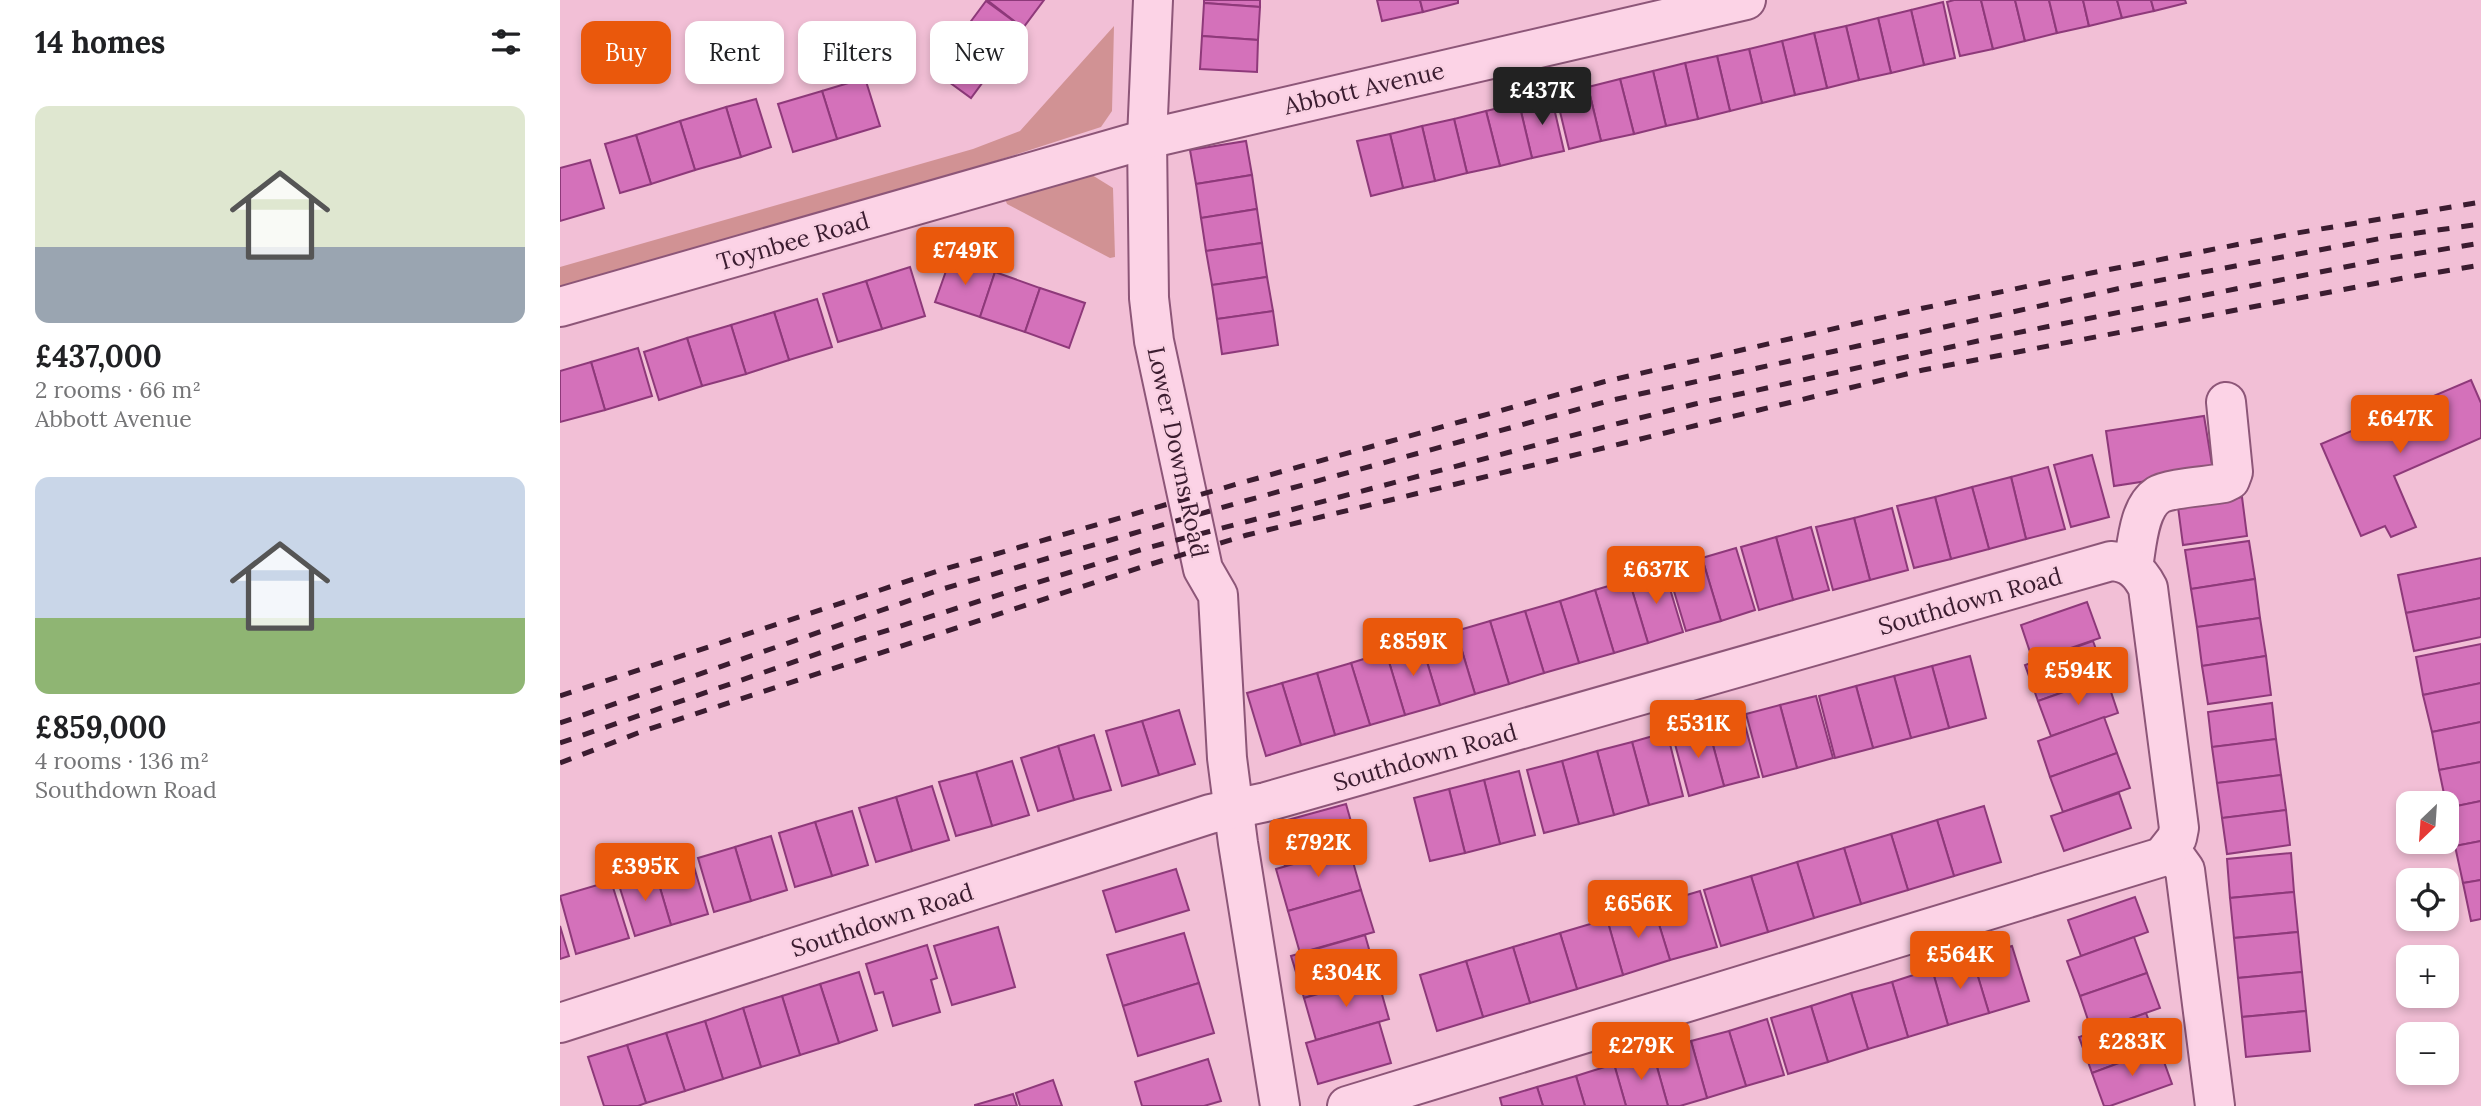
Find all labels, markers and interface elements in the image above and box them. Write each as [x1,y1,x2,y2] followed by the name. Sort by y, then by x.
[581,21,671,84] chip: Buy
[685,21,784,84] chip: Rent
[798,21,916,84] chip: Filters
[930,21,1028,84] chip: New
[35,23,165,61] text: 14 homes
[487,23,525,61] icon: filters
[1280,54,1447,122] street label: Abbott Avenue
[1493,68,1591,127] pin: £437K
[1509,75,1575,104] text: £437K
[217,152,343,278] icon: home
[713,204,873,278] street label: Toynbee Road
[916,228,1014,287] pin: £749K
[932,235,998,264] text: £749K
[35,337,162,375] text: £437,000
[1140,344,1216,560] street label: Lower Downs Road
[35,375,201,404] text: 2 rooms · 66 m²
[2351,396,2449,455] pin: £647K
[2367,403,2433,432] text: £647K
[35,404,192,433] text: Abbott Avenue
[217,523,343,649] icon: home
[1607,546,1705,606] pin: £637K
[1623,554,1689,583] text: £637K
[1875,560,2065,642] street label: Southdown Road
[1364,618,1462,678] pin: £859K
[1379,626,1447,655] text: £859K
[2029,648,2127,707] pin: £594K
[2044,655,2112,684] text: £594K
[1649,700,1747,760] pin: £531K
[35,708,167,746] text: £859,000
[1666,708,1730,737] text: £531K
[1330,716,1520,798] street label: Southdown Road
[35,746,209,775] text: 4 rooms · 136 m²
[35,775,217,804] text: Southdown Road
[2396,791,2459,854] north arrow
[2396,791,2459,1085] map controls
[1269,820,1367,879] pin: £792K
[1285,827,1351,856] text: £792K
[596,844,694,903] pin: £395K
[611,851,679,880] text: £395K
[2396,868,2459,931] button: locate
[787,876,977,964] street label: Southdown Road
[1589,880,1687,940] pin: £656K
[1604,888,1672,917] text: £656K
[1911,932,2009,991] pin: £564K
[1926,939,1994,968] text: £564K
[2396,945,2459,1008] button: +
[1297,950,1395,1009] pin: £304K
[1311,957,1381,986] text: £304K
[2083,1018,2181,1078] pin: £283K
[2396,1022,2459,1085] button: −
[1592,1023,1690,1082] pin: £279K
[2098,1026,2166,1055] text: £283K
[1608,1030,1674,1059] text: £279K

